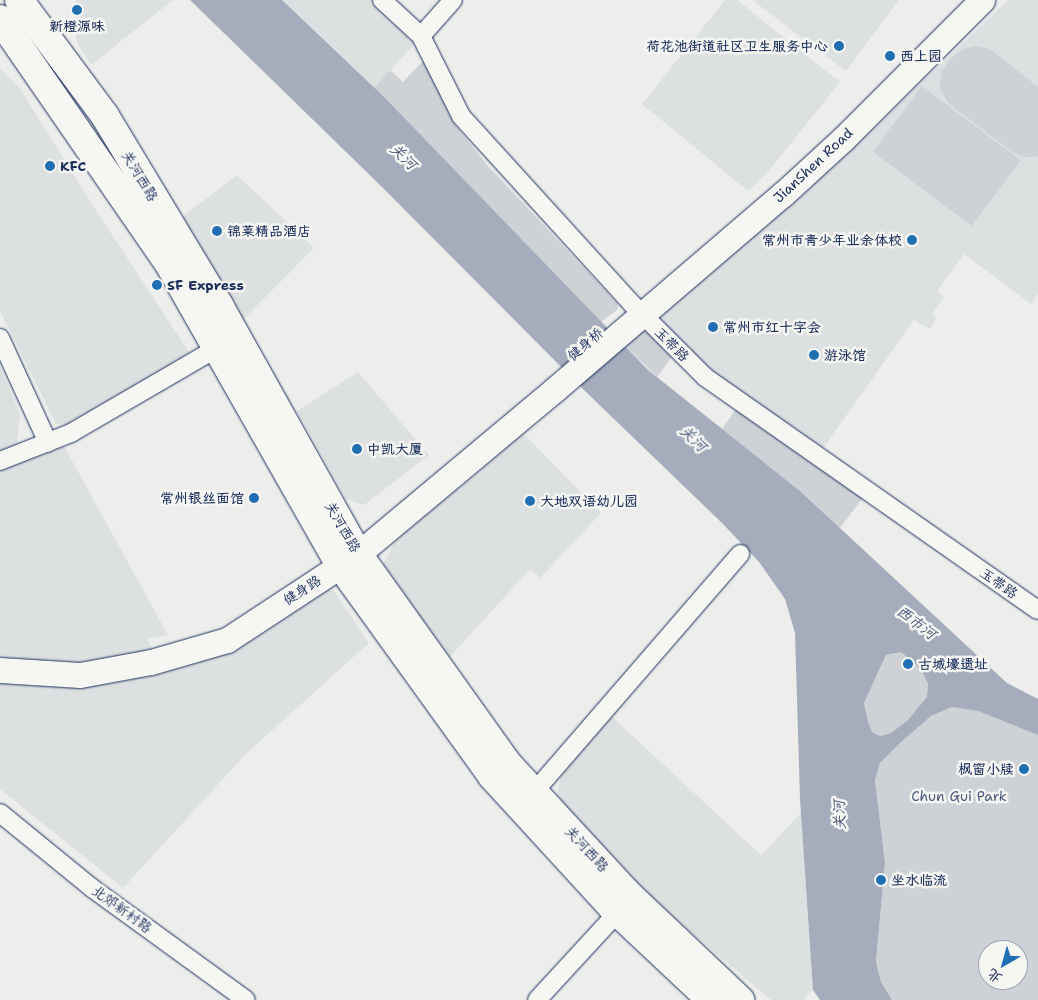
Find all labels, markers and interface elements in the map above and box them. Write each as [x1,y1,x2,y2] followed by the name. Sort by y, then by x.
[71,4,83,16] marker: 新橙源味
[49,18,105,34] place label: 新橙源味
[646,38,828,54] place label: 荷花池街道社区卫生服务中心
[832,39,846,53] marker: 荷花池街道社区卫生服务中心
[900,48,942,64] place label: 西上园
[884,50,896,62] marker: 西上园
[770,124,856,206] street label: JianShen Road
[386,140,420,174] water label: 关河
[118,148,162,204] street label: 关河西路
[60,158,86,174] place label: KFC
[44,160,56,172] marker: KFC
[227,223,311,239] place label: 锦莱精品酒店
[211,225,223,237] marker: 锦莱精品酒店
[762,232,902,248] place label: 常州市青少年业余体校
[906,234,918,246] marker: 常州市青少年业余体校
[167,277,244,293] place label: SF Express
[151,279,163,291] marker: SF Express
[723,319,821,335] place label: 常州市红十字会
[707,321,719,333] marker: 常州市红十字会
[651,323,693,365] street label: 玉带路
[564,324,606,364] street label: 健身桥
[824,347,866,363] place label: 游泳馆
[808,349,820,361] marker: 游泳馆
[676,422,710,456] water label: 关河
[367,441,423,457] place label: 中凯大厦
[351,443,363,455] marker: 中凯大厦
[160,490,244,506] place label: 常州银丝面馆
[248,492,260,504] marker: 常州银丝面馆
[540,493,638,509] place label: 大地双语幼儿园
[524,495,536,507] marker: 大地双语幼儿园
[322,499,364,555] street label: 关河西路
[977,564,1021,602] street label: 玉带路
[280,572,324,608] street label: 健身路
[893,602,939,644] water label: 西市河
[918,656,988,672] place label: 古城壕遗址
[902,658,914,670] marker: 古城壕遗址
[958,761,1014,777] place label: 枫窗小牍
[1018,763,1030,775] marker: 枫窗小牍
[911,788,1007,804] park label: Chun Gui Park
[830,800,850,830] water label: 关河
[562,823,612,875] street label: 关河西路
[891,872,947,888] place label: 坐水临流
[875,874,887,886] marker: 坐水临流
[89,882,155,936] street label: 北郊新村路
[978,940,1028,990] north arrow
[983,965,1005,987] text: 北

